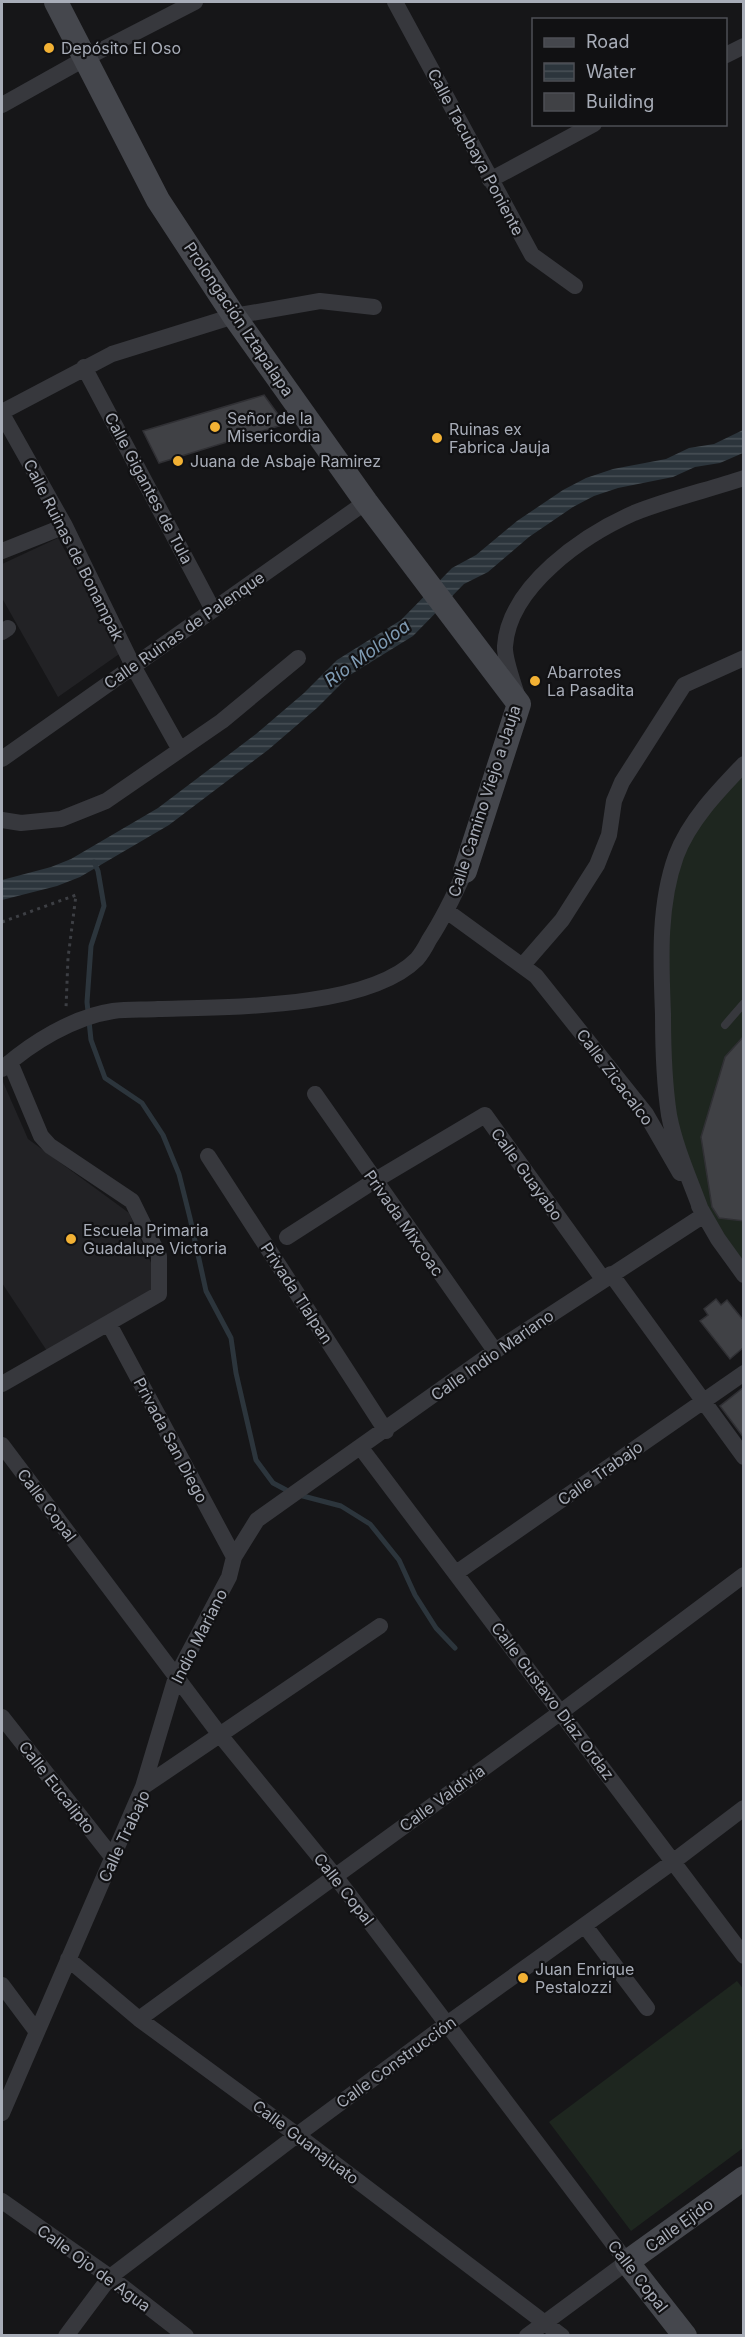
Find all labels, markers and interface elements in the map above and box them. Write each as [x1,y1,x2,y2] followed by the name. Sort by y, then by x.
[532,18,727,126] legend
[586,31,629,52] text: Road
[61,38,181,58] place label: Depósito El Oso
[42,41,56,55] marker: Depósito El Oso
[586,61,636,82] text: Water
[423,65,529,239] street label: Calle Tacubaya Poniente
[586,91,654,112] text: Building
[180,238,298,400] street label: Prolongación Iztapalapa
[227,408,320,446] place label: Señor de la Misericordia
[101,409,197,567] street label: Calle Gigantes de Tula
[449,419,550,457] place label: Ruinas ex Fabrica Jauja
[208,420,222,434] marker: Señor de la Misericordia
[430,431,444,445] marker: Ruinas ex Fabrica Jauja
[190,451,381,471] place label: Juana de Asbaje Ramirez
[171,454,185,468] marker: Juana de Asbaje Ramirez
[19,456,129,644] street label: Calle Ruinas de Bonampak
[100,567,268,693] street label: Calle Ruinas de Palenque
[320,615,414,691] water label: Río Mololoa
[547,662,634,700] place label: Abarrotes La Pasadita
[528,674,542,688] marker: Abarrotes La Pasadita
[444,703,524,899] street label: Calle Camino Viejo a Jauja
[572,1025,658,1129] street label: Calle Zicacalco
[487,1124,567,1224] street label: Calle Guayabo
[360,1166,448,1280] street label: Privada Mixcoac
[83,1220,227,1258] place label: Escuela Primaria Guadalupe Victoria
[64,1232,78,1246] marker: Escuela Primaria Guadalupe Victoria
[257,1238,337,1348] street label: Privada Tlalpan
[427,1305,557,1405] street label: Calle Indio Mariano
[130,1374,212,1506] street label: Privada San Diego
[554,1436,646,1510] street label: Calle Trabajo
[13,1465,81,1545] street label: Calle Copal
[167,1586,231,1686] street label: Indio Mariano
[487,1618,619,1784] street label: Calle Gustavo Díaz Ordaz
[15,1737,99,1837] street label: Calle Eucalipto
[395,1760,489,1836] street label: Calle Valdivia
[94,1787,154,1885] street label: Calle Trabajo
[310,1849,378,1929] street label: Calle Copal
[535,1959,634,1997] place label: Juan Enrique Pestalozzi
[516,1971,530,1985] marker: Juan Enrique Pestalozzi
[332,2012,460,2112] street label: Calle Construcción
[249,2095,363,2189] street label: Calle Guanajuato
[641,2194,717,2256] street label: Calle Ejido
[33,2220,155,2316] street label: Calle Ojo de Agua
[604,2236,672,2316] street label: Calle Copal

